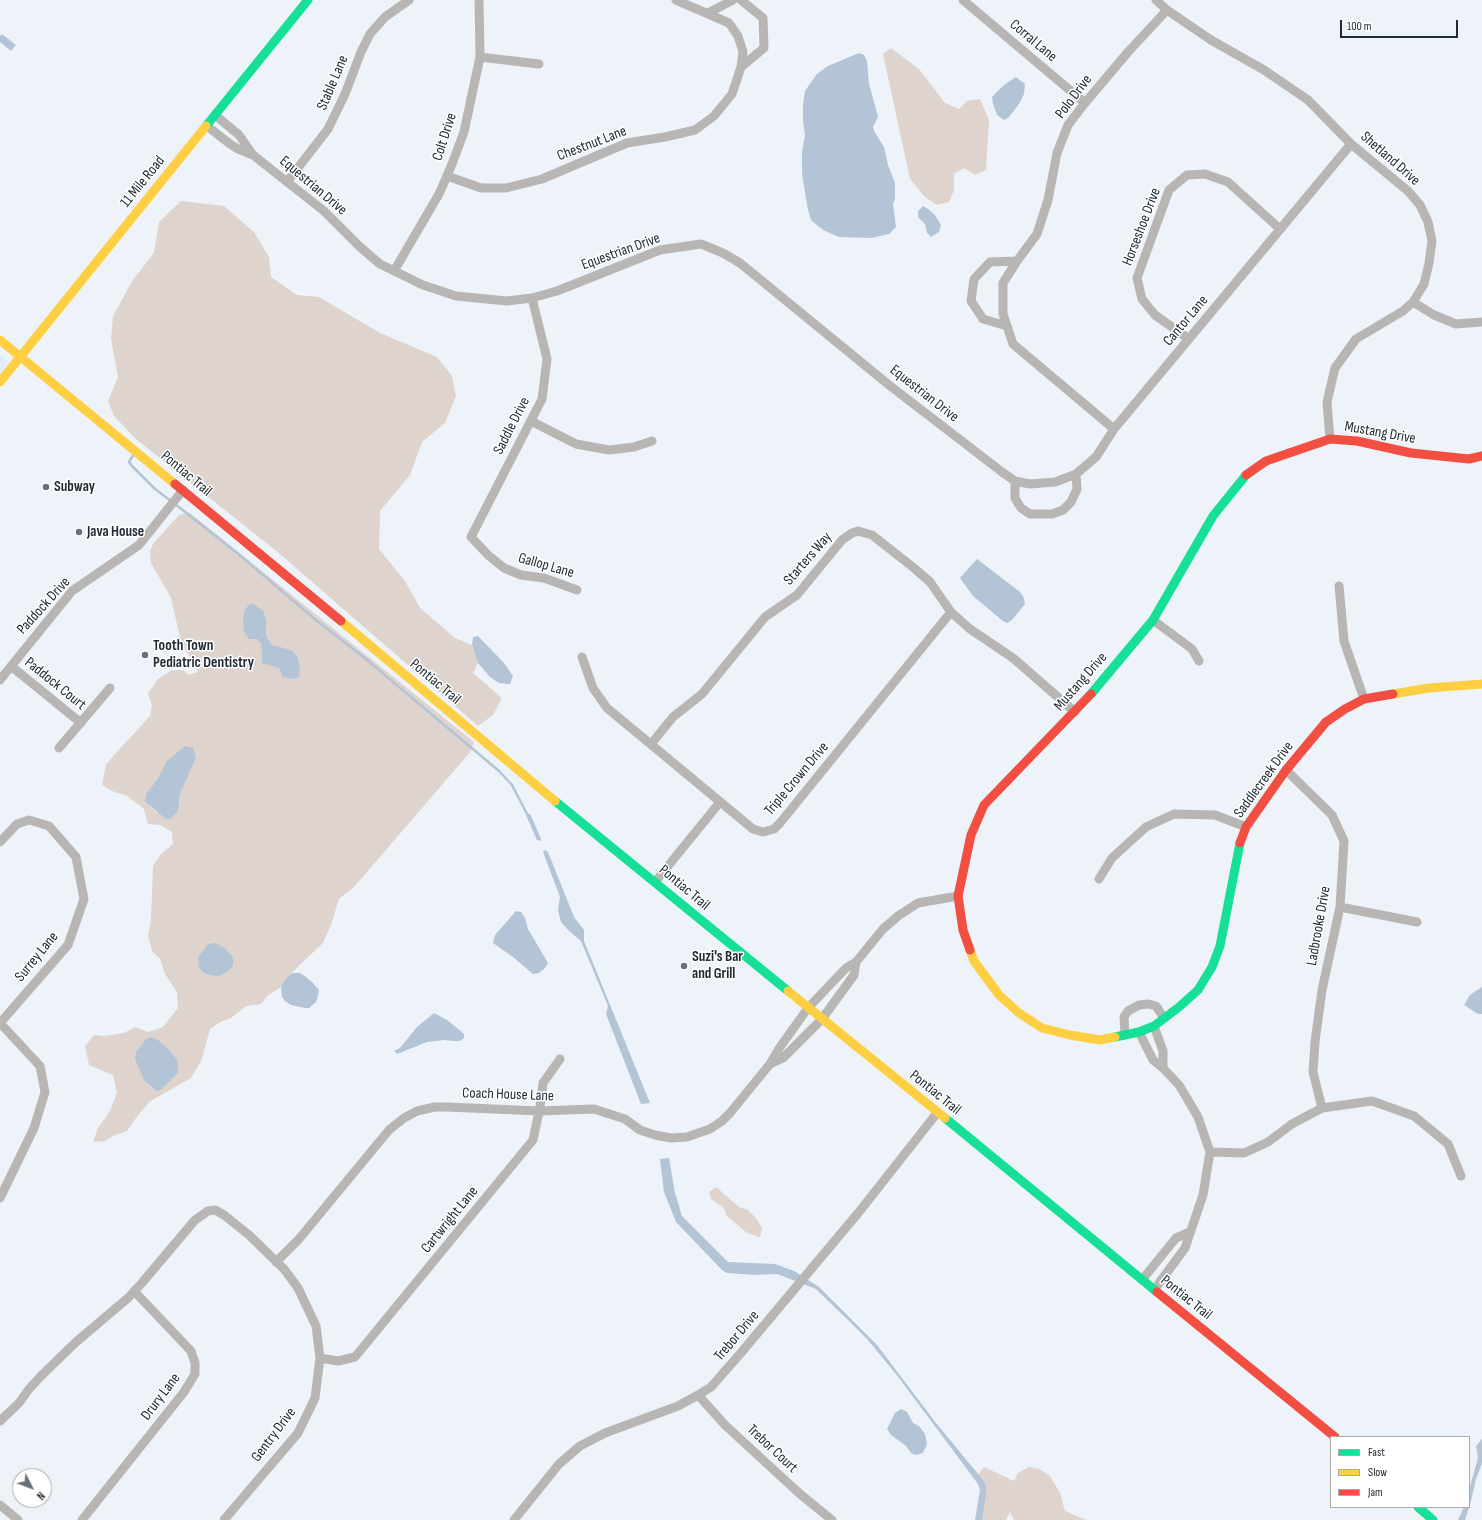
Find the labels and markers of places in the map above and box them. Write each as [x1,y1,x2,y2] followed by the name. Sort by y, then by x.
[54,478,95,496] place label: Subway
[41,482,51,492] marker: Subway
[87,523,144,541] place label: Java House
[74,527,84,537] marker: Java House
[153,637,254,672] place label: Tooth Town Pediatric Dentistry
[140,650,150,660] marker: Tooth Town Pediatric Dentistry
[692,948,743,983] place label: Suzi's Bar and Grill
[679,961,689,971] marker: Suzi's Bar and Grill

